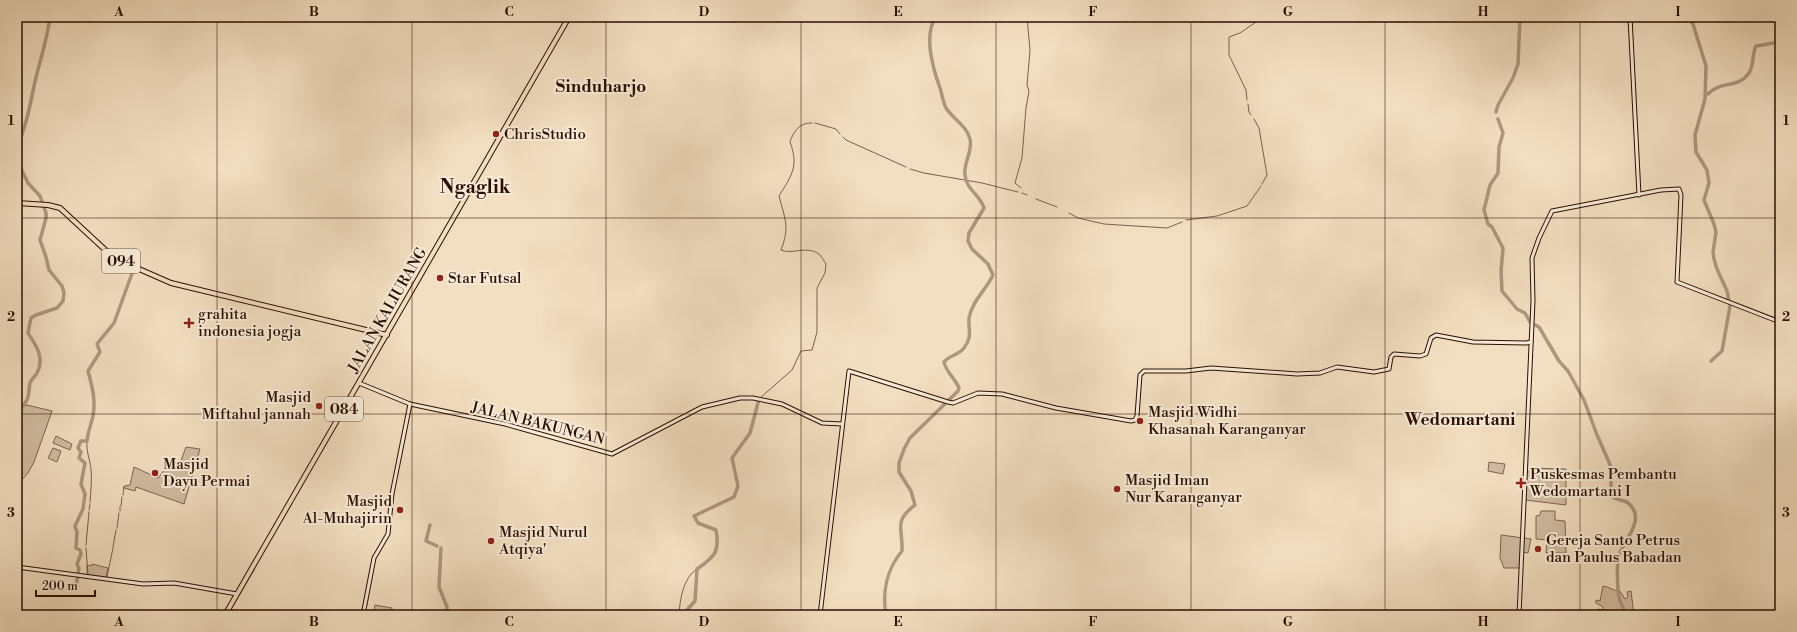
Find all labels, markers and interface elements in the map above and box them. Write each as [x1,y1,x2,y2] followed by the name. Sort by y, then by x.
[113,4,124,20] text: A
[309,4,319,20] text: B
[504,4,514,20] text: C
[699,4,709,20] text: D
[893,4,903,20] text: E
[1088,4,1098,20] text: F
[1283,4,1294,20] text: G
[1478,4,1489,20] text: H
[1675,4,1681,20] text: I
[556,76,646,98] district label: Sinduharjo
[8,113,15,129] text: 1
[1783,113,1790,129] text: 1
[504,125,586,144] place label: ChrisStudio
[491,129,501,139] marker: ChrisStudio
[439,175,511,199] district label: Ngaglik
[343,244,431,377] street label: JALAN KALIURANG
[102,249,140,273] road number: 094
[448,269,522,288] place label: Star Futsal
[435,273,445,283] marker: Star Futsal
[198,305,302,341] place label: grahita indonesia jogja
[7,309,15,325] text: 2
[1782,309,1790,325] text: 2
[183,317,195,329] marker: grahita indonesia jogja
[202,388,311,424] place label: Masjid Miftahul jannah
[325,397,363,421] road number: 084
[468,398,606,449] street label: JALAN BAKUNGAN
[314,401,324,411] marker: Masjid Miftahul jannah
[1148,403,1306,439] place label: Masjid Widhi Khasanah Karanganyar
[1404,409,1516,431] district label: Wedomartani
[1135,416,1145,426] marker: Masjid Widhi Khasanah Karanganyar
[163,455,250,491] place label: Masjid Dayu Permai
[1529,465,1677,501] place label: Puskesmas Pembantu Wedomartani I
[150,468,160,478] marker: Masjid Dayu Permai
[1125,471,1242,507] place label: Masjid Iman Nur Karanganyar
[1515,477,1527,489] marker: Puskesmas Pembantu Wedomartani I
[1112,484,1122,494] marker: Masjid Iman Nur Karanganyar
[302,492,392,528] place label: Masjid Al-Muhajirin
[7,505,15,521] text: 3
[395,505,405,515] marker: Masjid Al-Muhajirin
[1782,505,1790,521] text: 3
[498,523,588,559] place label: Masjid Nurul Atqiya'
[1546,531,1682,567] place label: Gereja Santo Petrus dan Paulus Babadan
[486,536,496,546] marker: Masjid Nurul Atqiya'
[1533,544,1543,554] marker: Gereja Santo Petrus dan Paulus Babadan
[36,572,95,598] scale bar
[42,579,78,594] text: 200 m
[113,614,124,630] text: A
[309,614,319,630] text: B
[504,614,514,630] text: C
[699,614,709,630] text: D
[893,614,903,630] text: E
[1088,614,1098,630] text: F
[1283,614,1294,630] text: G
[1478,614,1489,630] text: H
[1675,614,1681,630] text: I

